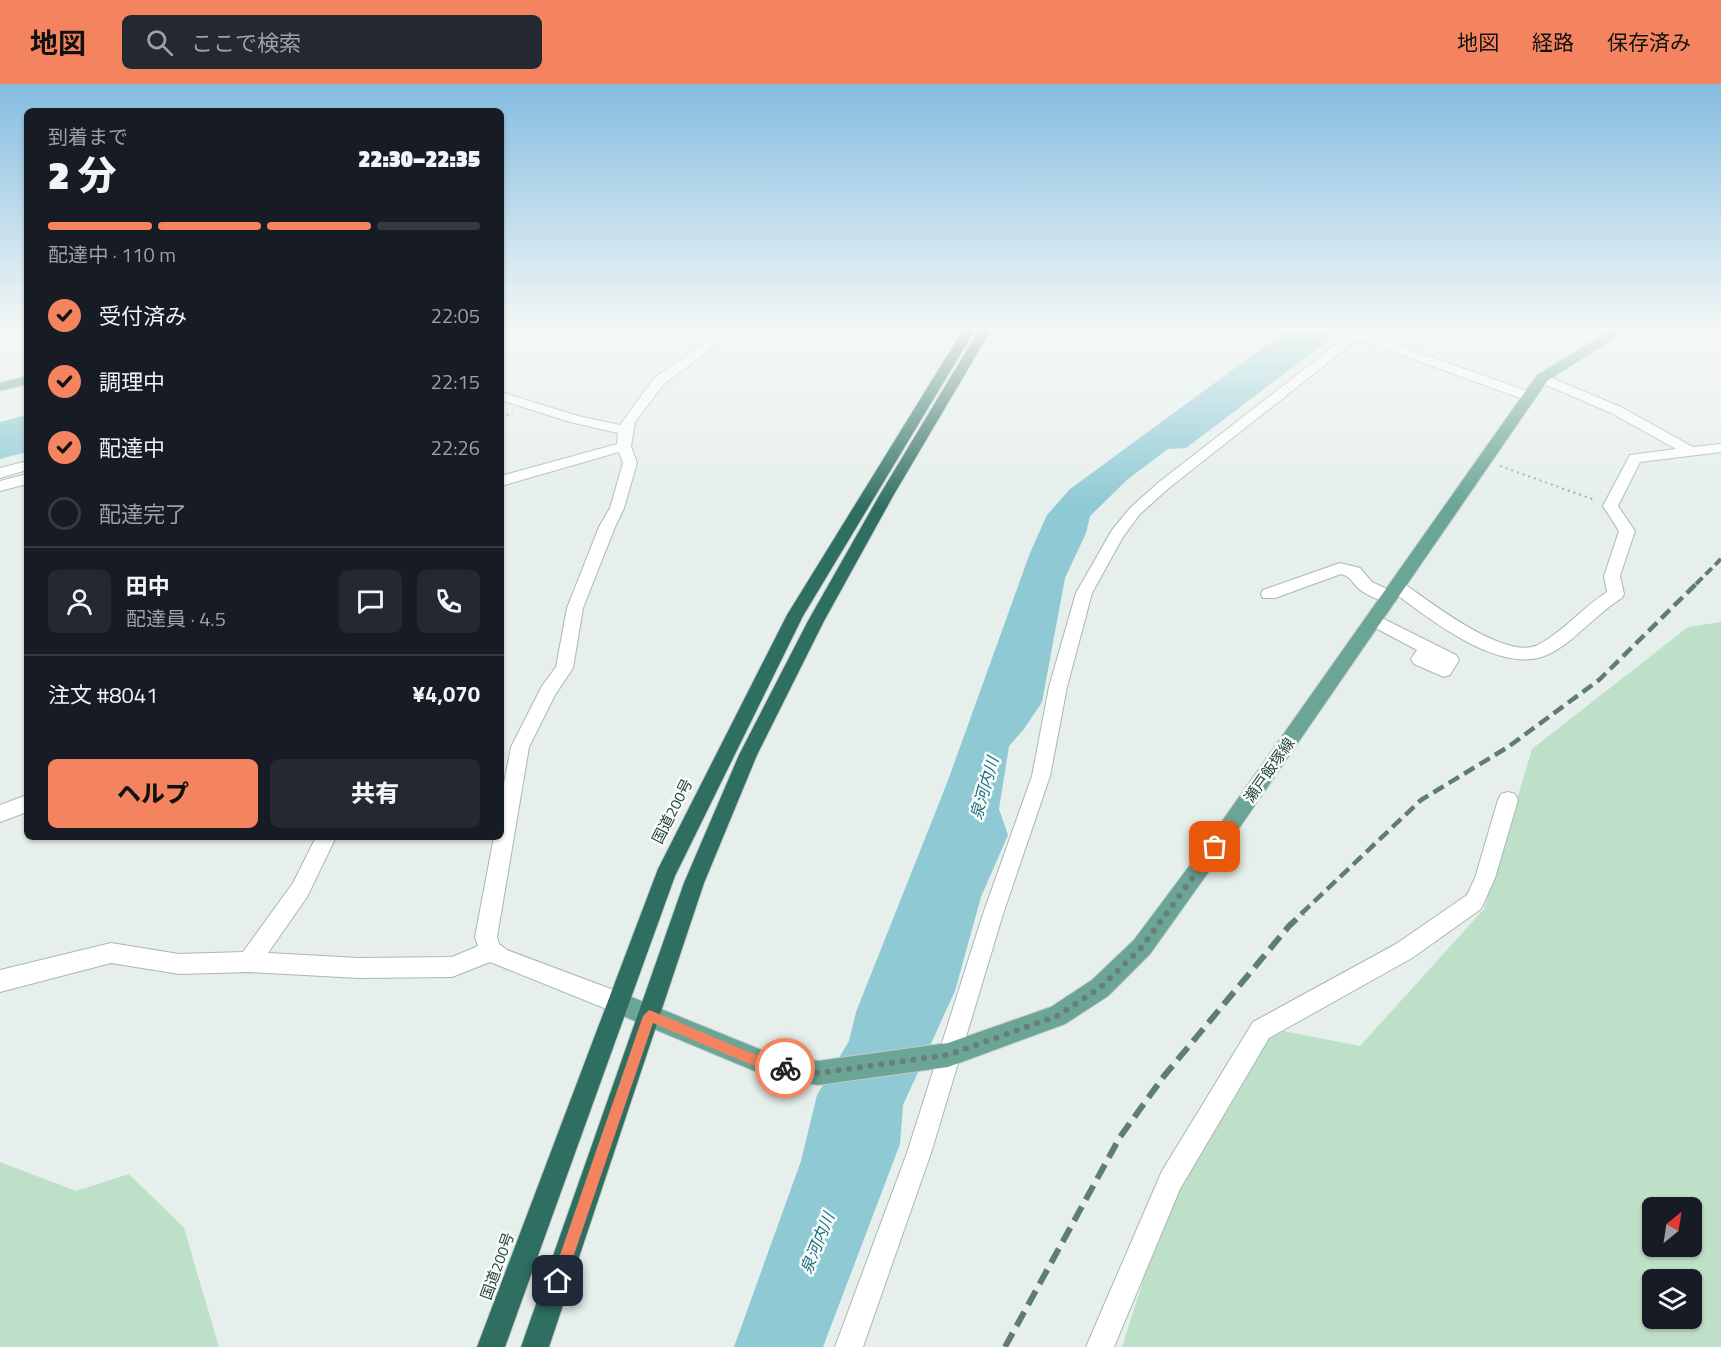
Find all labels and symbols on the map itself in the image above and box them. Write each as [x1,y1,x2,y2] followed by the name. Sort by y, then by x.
[1238,733,1300,807] street label: 瀬戸飯塚線
[964,752,1005,822] water label: 泉河内川
[646,775,698,847] street label: 国道200号
[1189,821,1240,872] pin
[755,1038,815,1098] courier
[1642,1197,1702,1257] north arrow
[794,1207,841,1277] water label: 泉河内川
[474,1229,520,1303] street label: 国道200号
[532,1255,583,1306] pin

